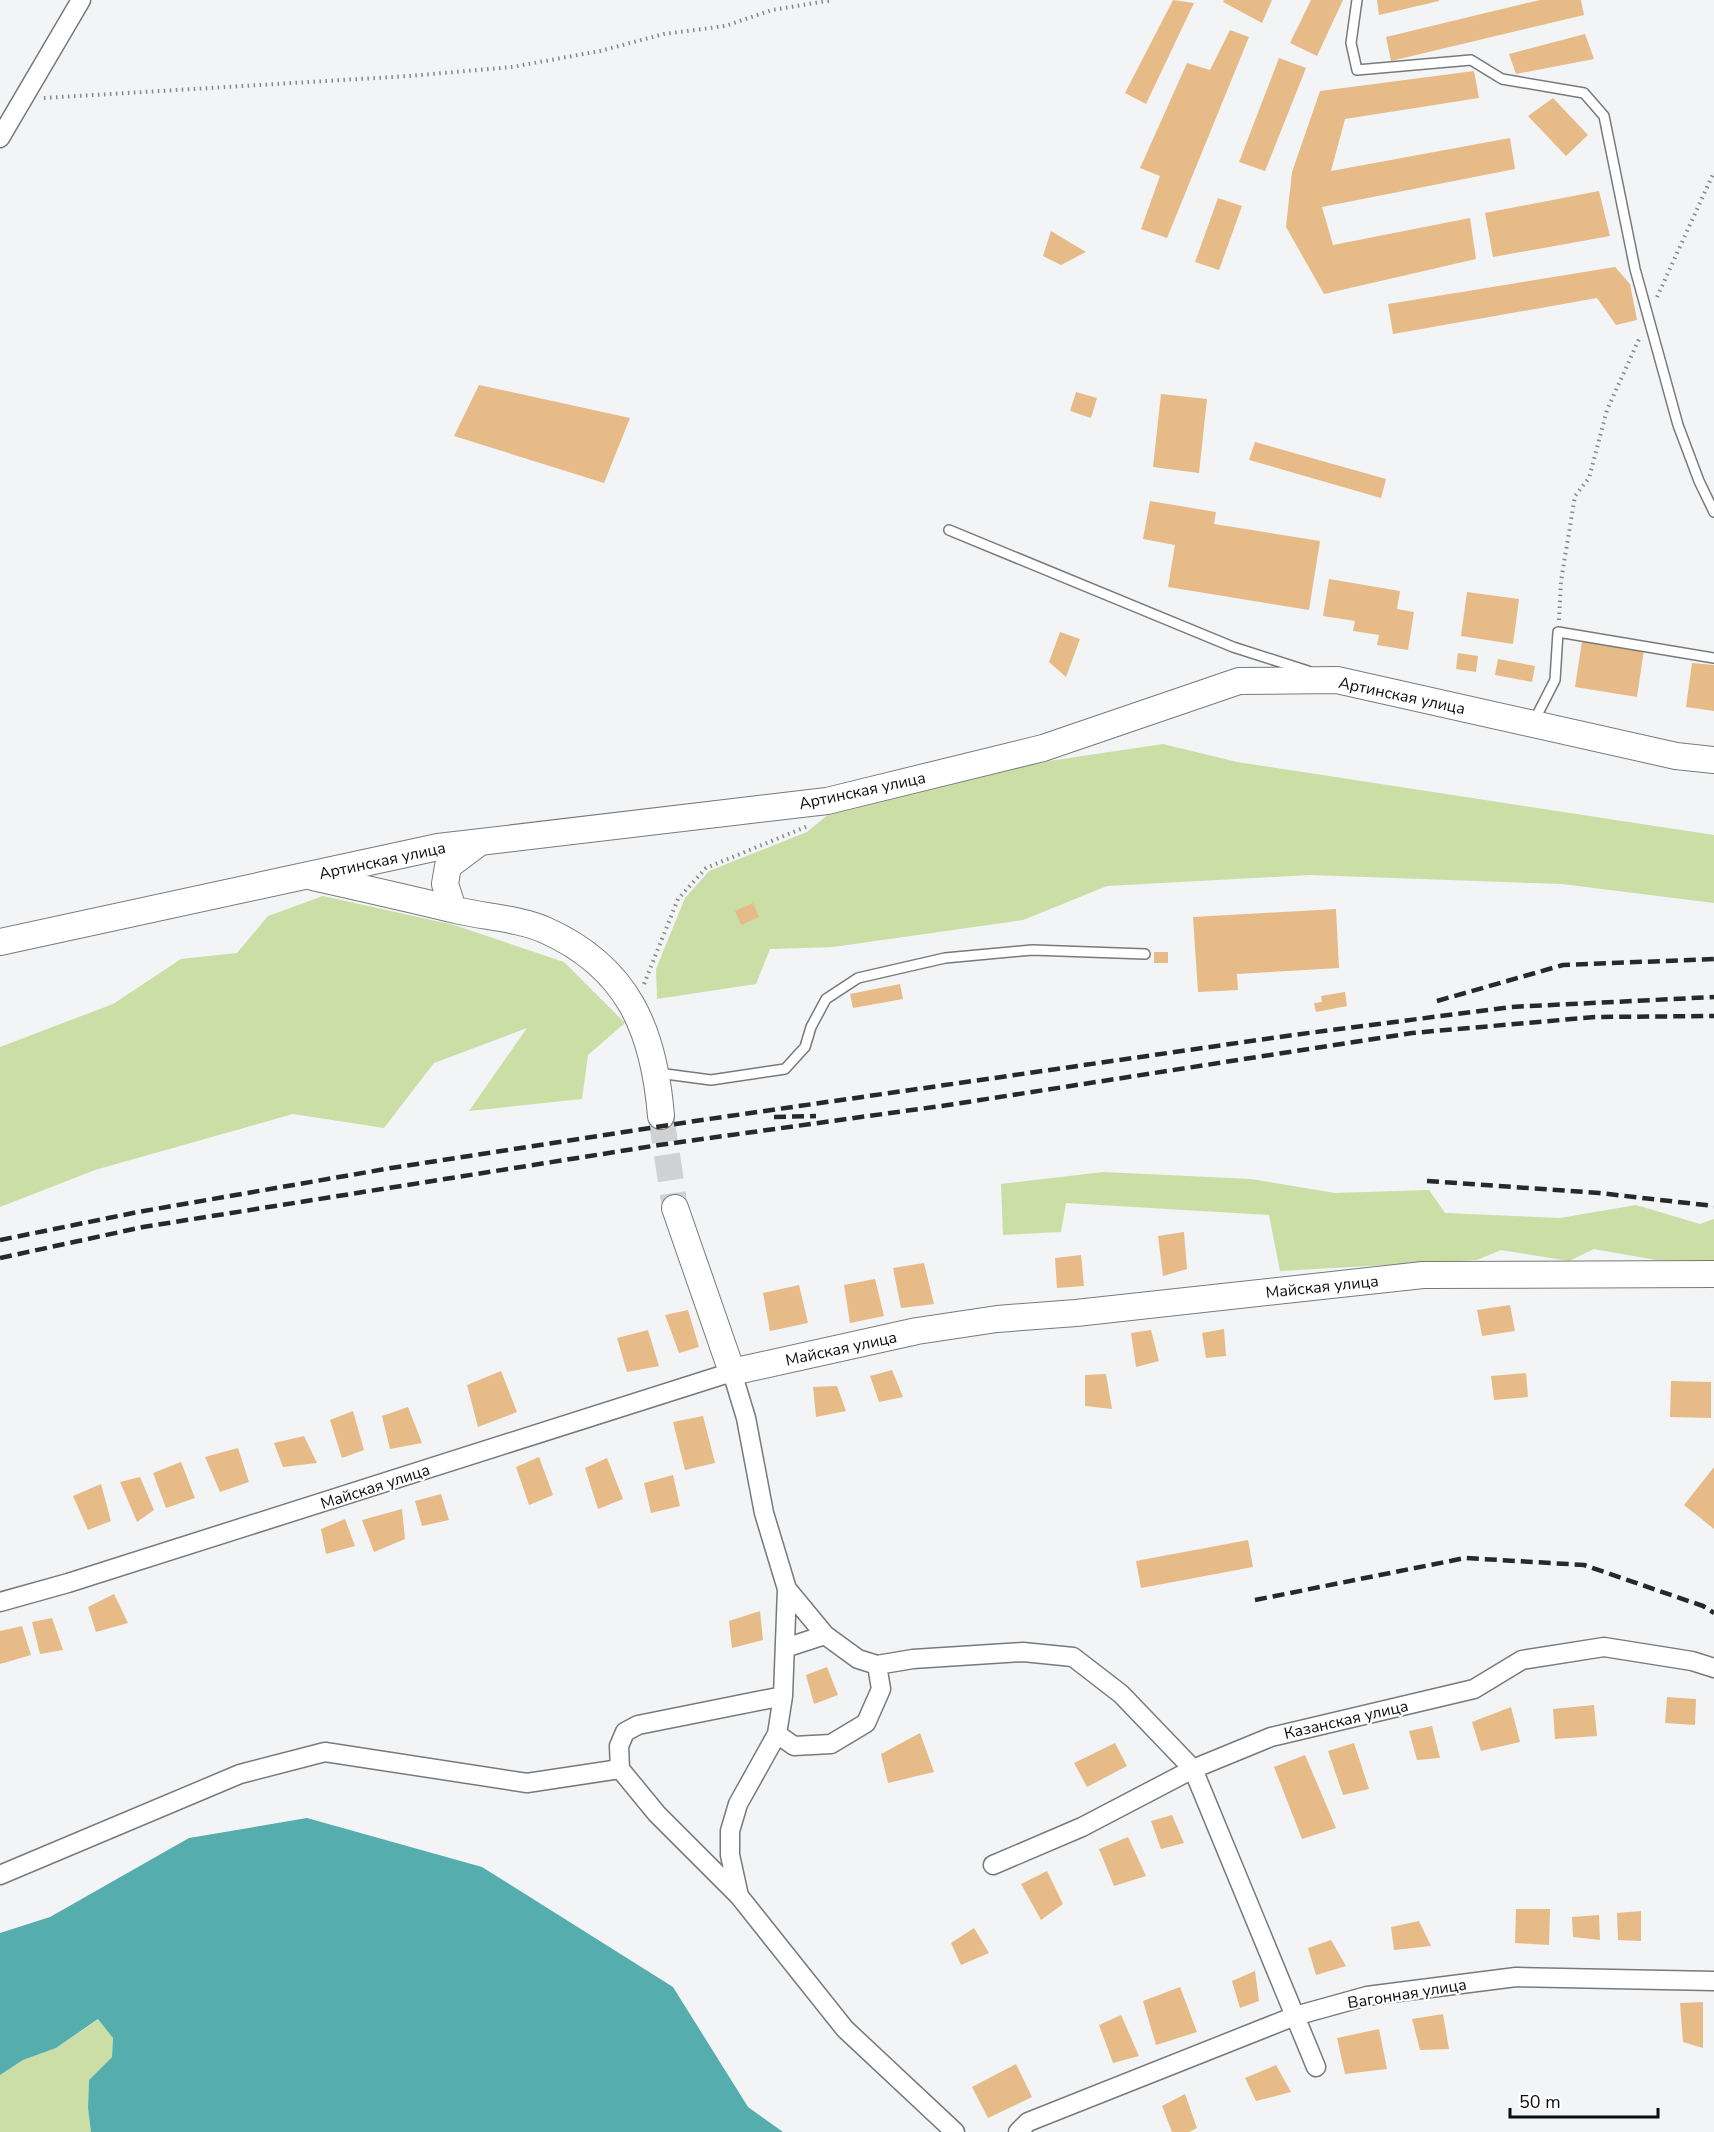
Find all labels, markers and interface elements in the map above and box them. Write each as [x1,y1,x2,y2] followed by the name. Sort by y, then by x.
[1336,672,1467,720] street label: Артинская улица
[797,767,928,815] street label: Артинская улица
[317,837,448,885] street label: Артинская улица
[1264,1270,1380,1304] street label: Майская улица
[783,1326,899,1372] street label: Майская улица
[318,1459,433,1515] street label: Майская улица
[1282,1695,1410,1745] street label: Казанская улица
[1346,1974,1468,2014] street label: Вагонная улица
[1510,2081,1658,2119] scale bar
[1519,2090,1561,2114] text: 50 m

